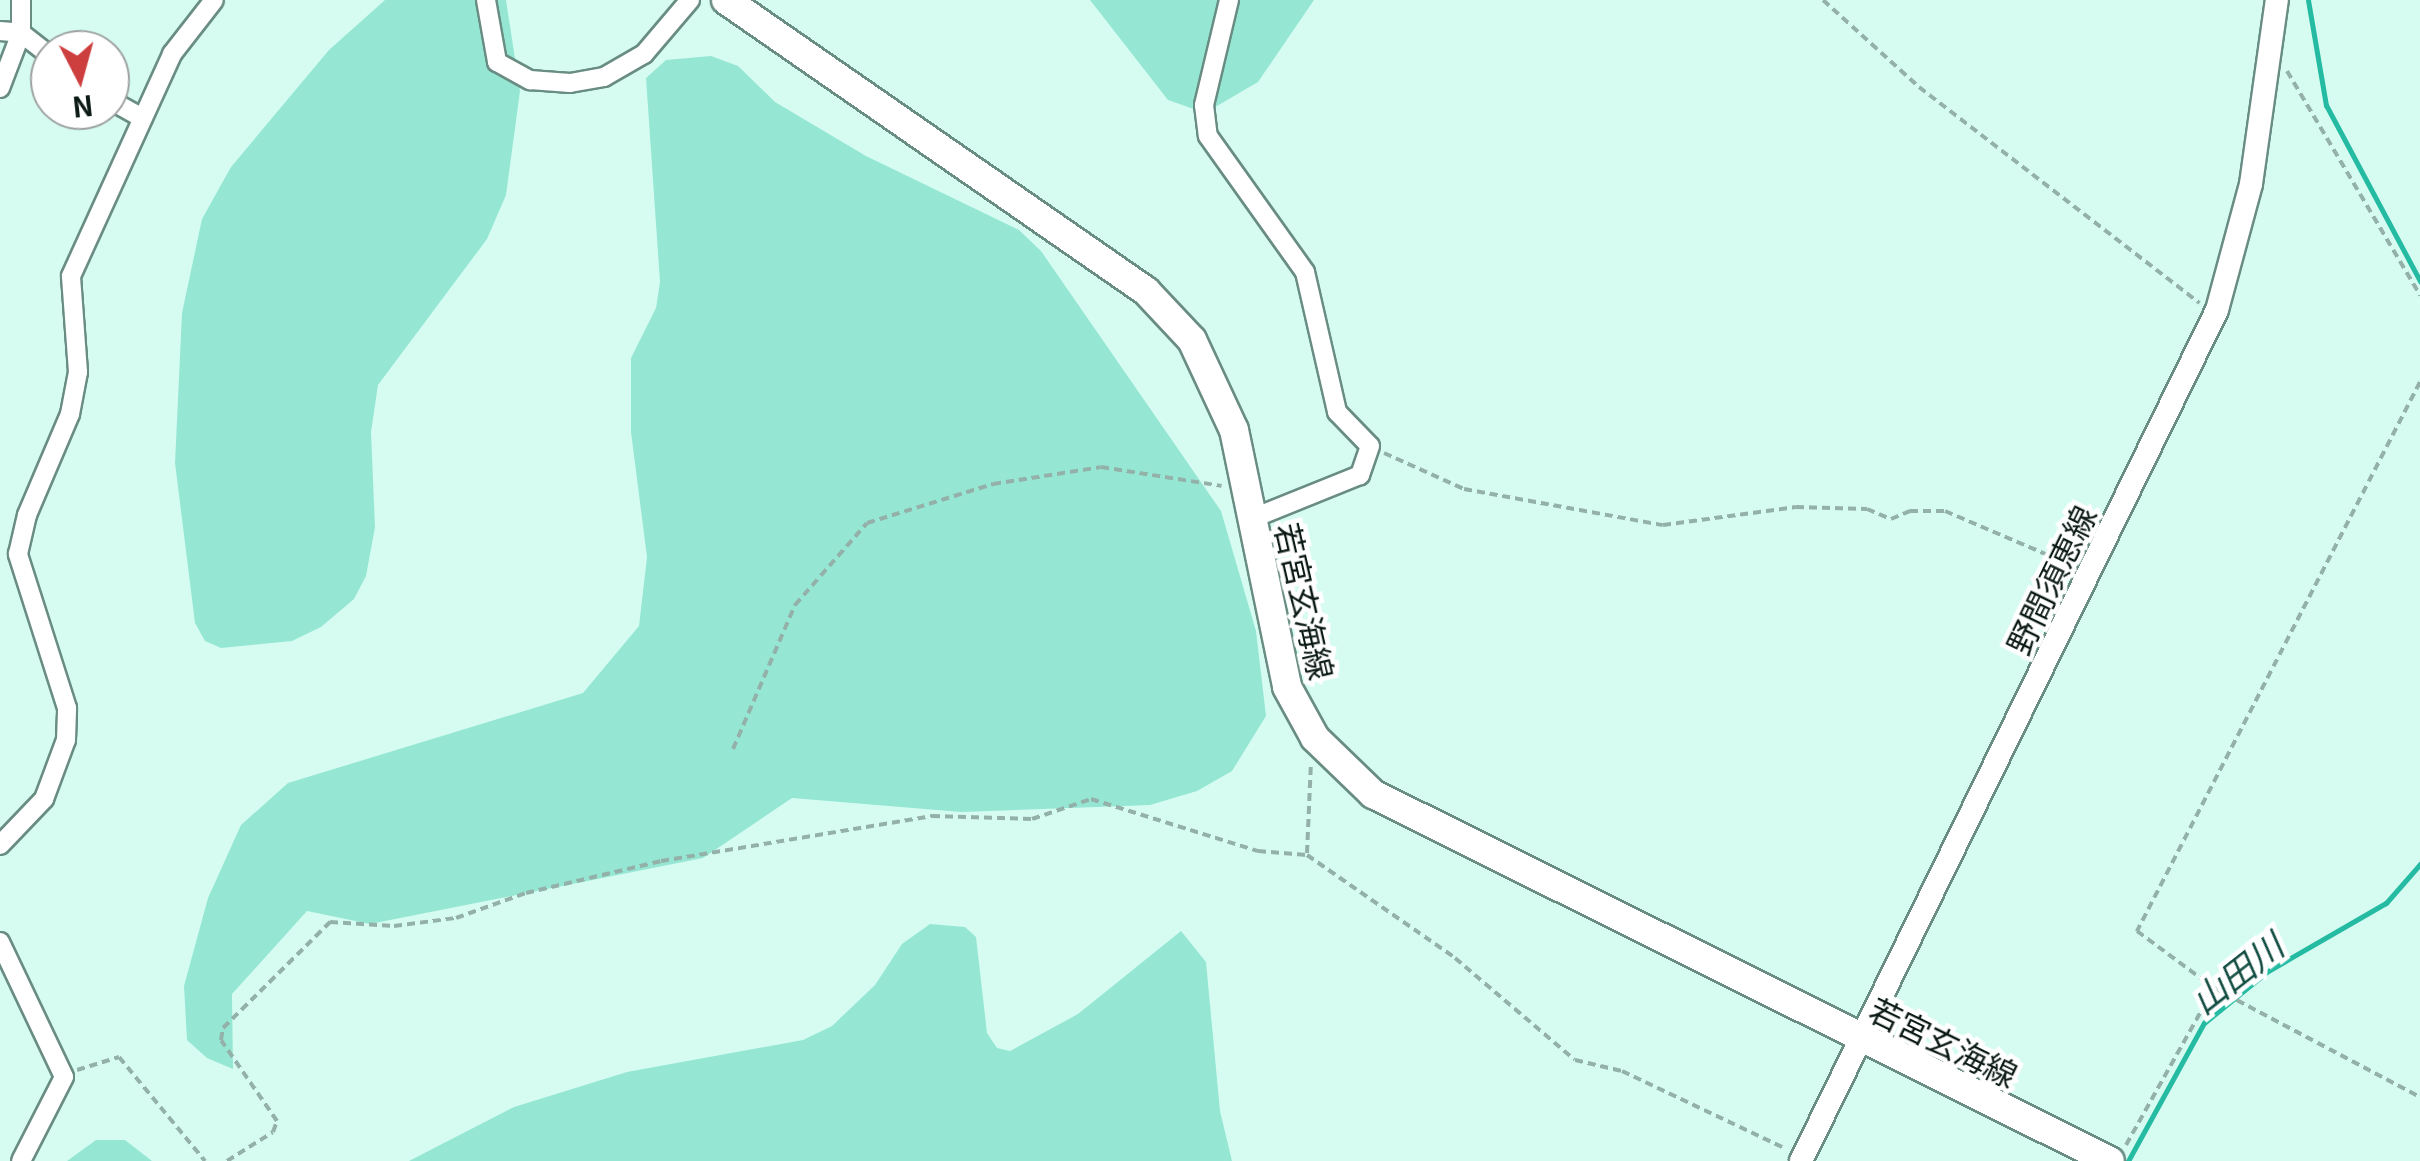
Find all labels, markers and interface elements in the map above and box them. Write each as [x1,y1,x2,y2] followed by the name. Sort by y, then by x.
[30,30,130,130] north arrow
[70,87,95,129] text: N
[1998,499,2102,659] street label: 野間須恵線
[1269,519,1343,683] street label: 若宮玄海線
[2182,923,2290,1021] water label: 山田川
[1864,989,2024,1093] street label: 若宮玄海線

